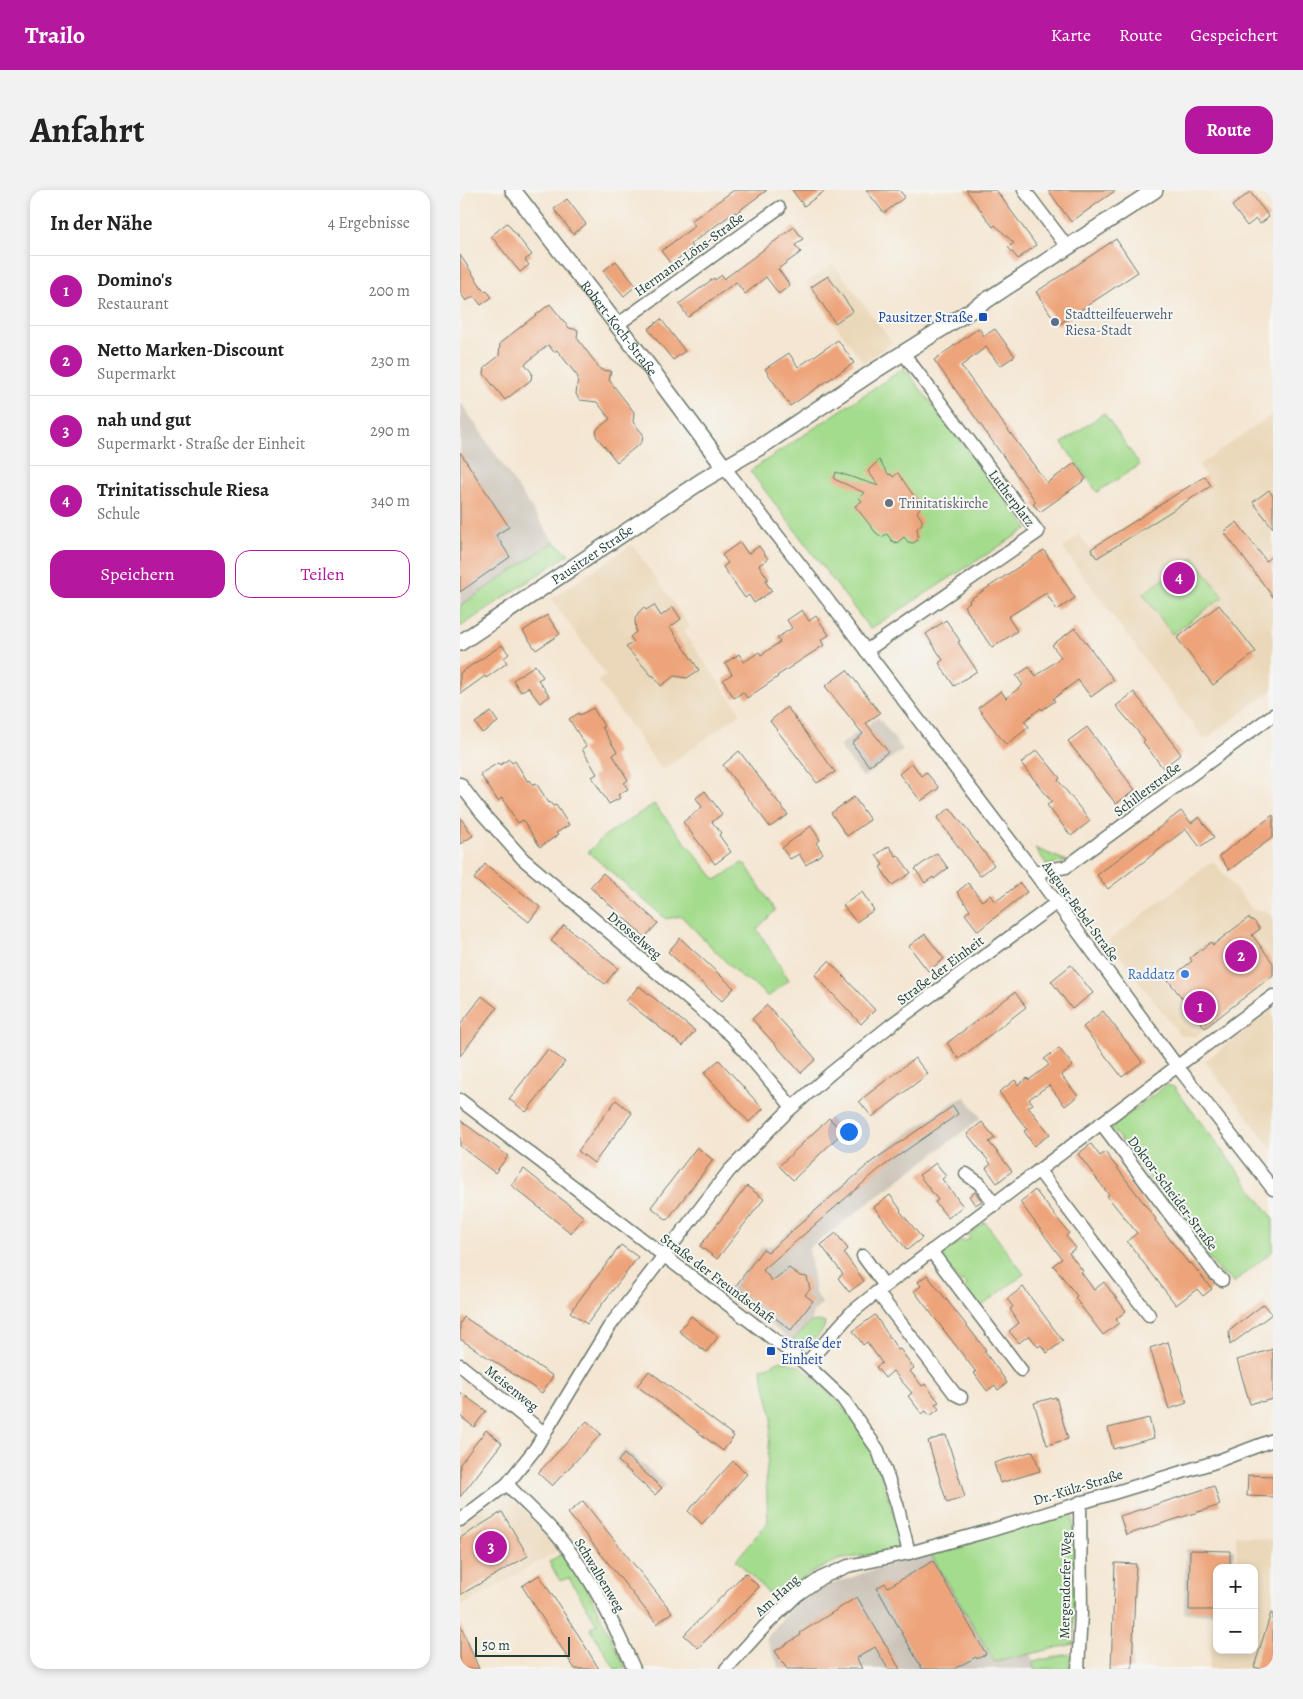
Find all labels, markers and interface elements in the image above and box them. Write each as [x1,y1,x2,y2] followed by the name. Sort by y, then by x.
[25,19,85,51] text: Trailo
[1051,23,1091,47] text: Karte
[1119,23,1162,47] text: Route
[1190,23,1278,47] text: Gespeichert
[30,106,145,154] text: Anfahrt
[1185,106,1273,154] button: Route
[631,208,748,301] street label: Hermann-Löns-Straße
[50,209,152,237] text: In der Nähe
[328,212,410,234] text: 4 Ergebnisse
[97,267,172,293] text: Domino's
[576,276,662,380] street label: Robert-Koch-Straße
[63,280,69,302] text: 1
[369,280,410,302] text: 200 m
[97,293,169,315] text: Restaurant
[1065,305,1173,340] place label: Stadtteilfeuerwehr Riesa-Stadt
[878,308,973,327] place label: Pausitzer Straße
[977,311,989,323] marker: Pausitzer Straße
[1049,316,1061,328] marker: Stadtteilfeuerwehr Riesa-Stadt
[97,337,284,363] text: Netto Marken-Discount
[62,350,70,372] text: 2
[371,350,410,372] text: 230 m
[97,363,176,385] text: Supermarkt
[97,407,191,433] text: nah und gut
[63,420,69,442] text: 3
[370,420,410,442] text: 290 m
[97,433,305,455] text: Supermarkt · Straße der Einheit
[984,466,1039,531] street label: Lutherplatz
[97,477,269,503] text: Trinitatisschule Riesa
[62,490,70,512] text: 4
[371,490,410,512] text: 340 m
[899,494,988,513] place label: Trinitatiskirche
[883,497,895,509] marker: Trinitatiskirche
[97,503,140,525] text: Schule
[548,520,637,589] street label: Pausitzer Straße
[50,550,225,598] button: Speichern
[235,550,410,598] button: Teilen
[1163,559,1195,597] pin: 4
[1110,758,1185,821] street label: Schillerstraße
[1037,856,1124,965] street label: August-Bebel-Straße
[603,907,666,964] street label: Drosselweg
[893,931,988,1010] street label: Straße der Einheit
[1225,937,1257,975] pin: 2
[1128,965,1175,984] place label: Raddatz
[1179,968,1191,980] marker: Raddatz
[1184,988,1216,1026] pin: 1
[836,1119,862,1145] your location
[1123,1132,1222,1255] street label: Doktor-Scheider-Straße
[657,1229,779,1328] street label: Straße der Freundschaft
[781,1334,842,1369] place label: Straße der Einheit
[765,1345,777,1357] marker: Straße der Einheit
[481,1361,542,1416] street label: Meisenweg
[1031,1465,1125,1510] street label: Dr.-Külz-Straße
[475,1528,507,1566] pin: 3
[1055,1531,1076,1639] street label: Mergendorfer Weg
[570,1535,629,1616] street label: Schwalbenweg
[1213,1564,1258,1654] map controls
[1213,1564,1258,1609] button: +
[750,1570,804,1621] street label: Am Hang
[1213,1609,1258,1654] button: −
[475,1634,570,1657] scale bar
[482,1636,510,1655] text: 50 m

